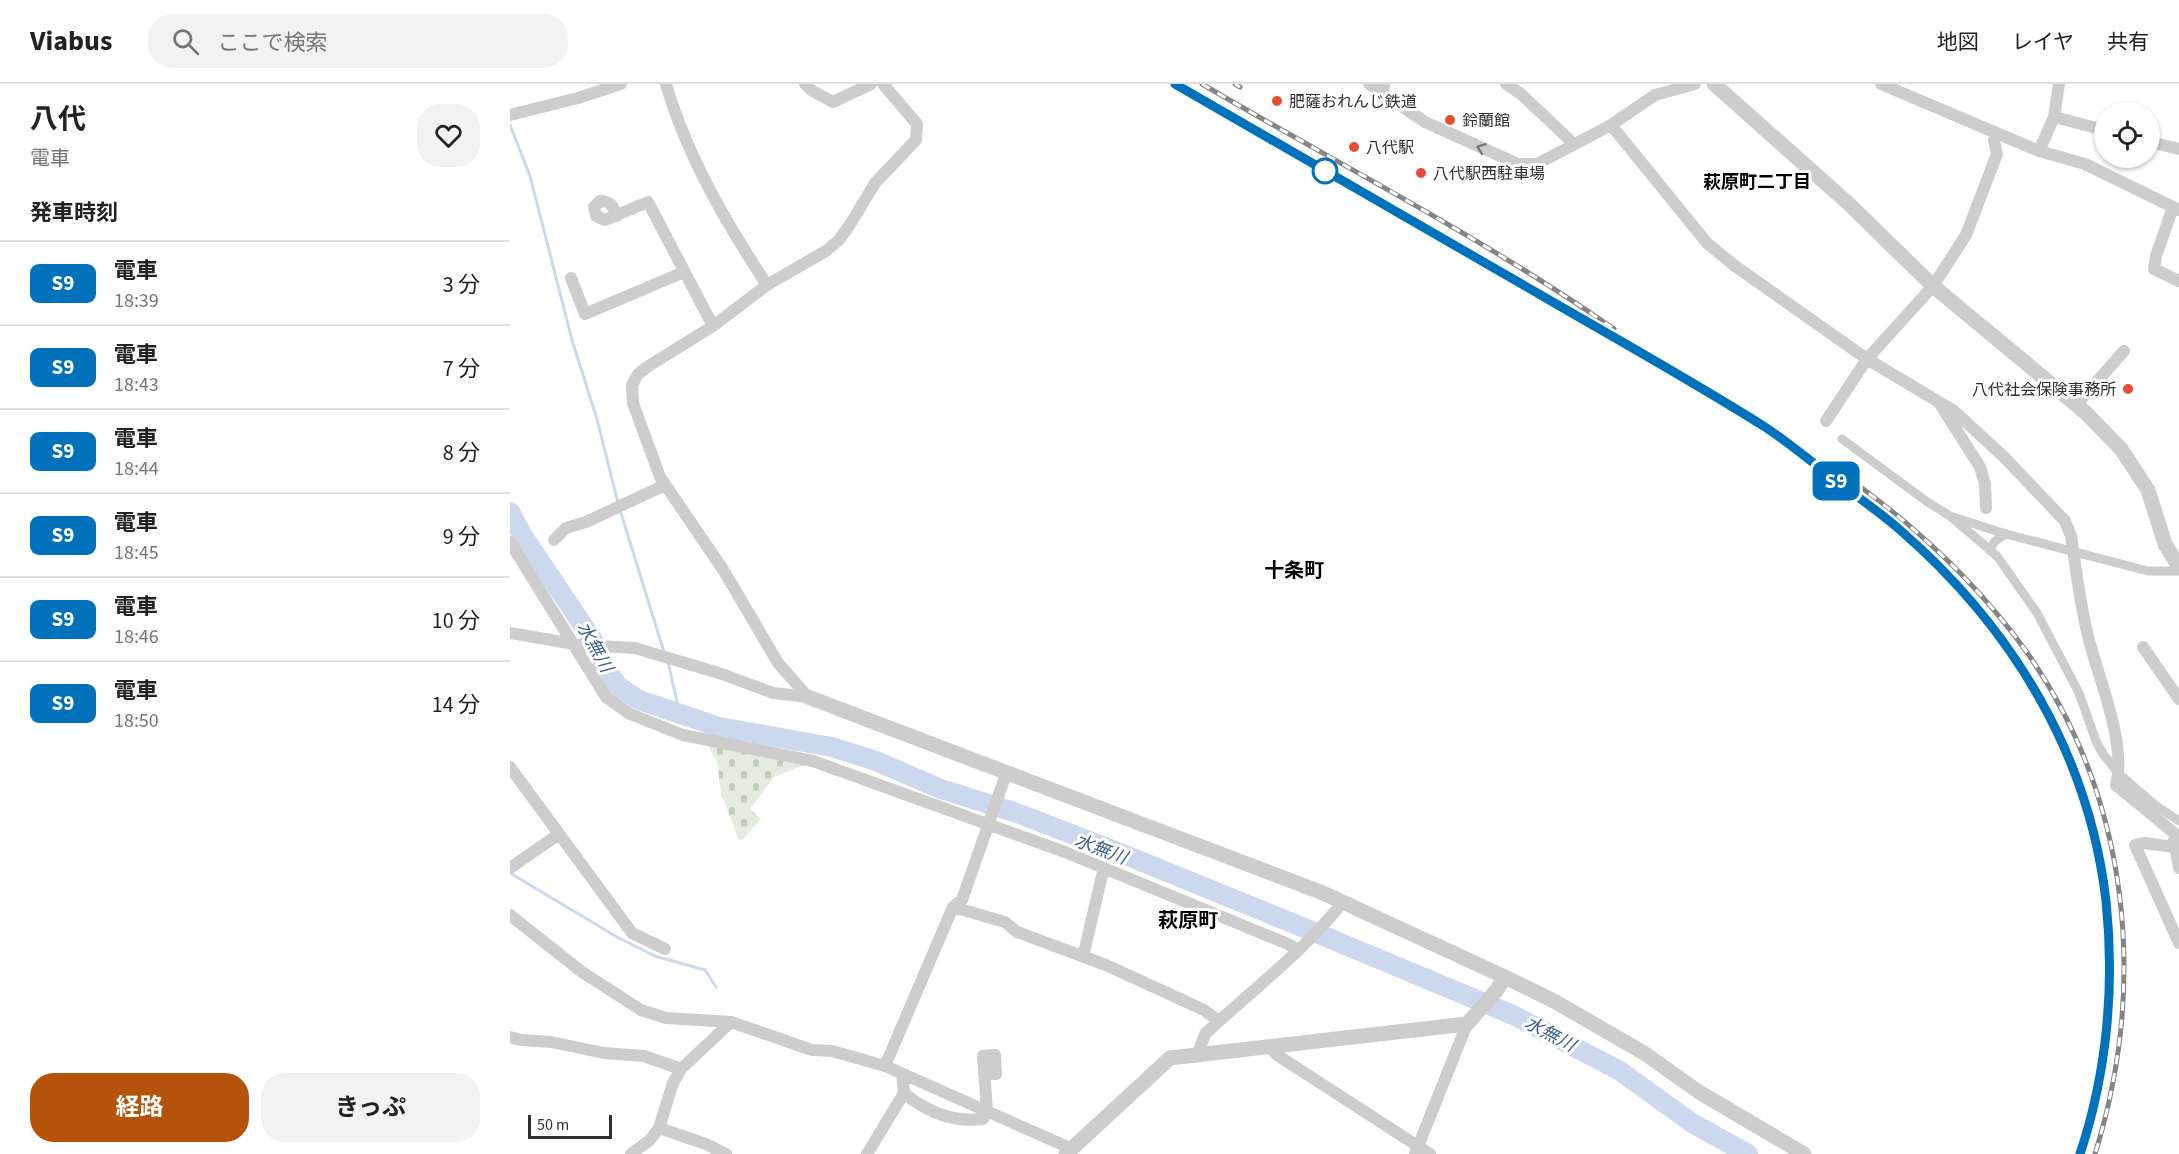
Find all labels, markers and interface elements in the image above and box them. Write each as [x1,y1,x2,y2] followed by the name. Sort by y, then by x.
[148,14,568,68] search box
[30,21,112,61] text: Viabus
[169,25,202,58] icon: search
[217,27,327,59] text: ここで検索
[1937,27,1979,57] text: 地図
[2012,27,2074,57] text: レイヤ
[2107,27,2149,57] text: 共有
[1289,91,1417,113] place label: 肥薩おれんじ鉄道
[1270,94,1284,108] marker: 肥薩おれんじ鉄道
[30,99,86,139] text: 八代
[2094,102,2160,168] map controls
[2094,102,2160,168] button: locate
[417,104,480,167] button: heart
[1462,110,1510,132] place label: 鈴蘭館
[1443,113,1457,127] marker: 鈴蘭館
[1366,137,1414,159] place label: 八代駅
[1347,140,1361,154] marker: 八代駅
[1477,143,1488,155] one-way arrow
[30,145,70,173] text: 電車
[1312,158,1338,184] unlabelled marker
[1433,163,1545,185] place label: 八代駅西駐車場
[1414,166,1428,180] marker: 八代駅西駐車場
[1703,170,1811,195] district label: 萩原町二丁目
[30,197,118,229] text: 発車時刻
[114,255,158,287] text: 電車
[52,268,74,298] text: S9
[443,269,480,301] text: 3 分
[114,287,159,315] text: 18:39
[114,339,158,371] text: 電車
[52,352,74,382] text: S9
[443,353,480,385] text: 7 分
[114,371,159,399] text: 18:43
[1972,379,2116,401] place label: 八代社会保険事務所
[2121,382,2135,396] marker: 八代社会保険事務所
[114,423,158,455] text: 電車
[52,436,74,466] text: S9
[443,437,480,469] text: 8 分
[114,455,159,483] text: 18:44
[1809,462,1863,500] line badge: S9
[1825,466,1847,496] text: S9
[114,507,158,539] text: 電車
[52,520,74,550] text: S9
[443,521,480,553] text: 9 分
[114,539,159,567] text: 18:45
[1264,557,1324,585] district label: 十条町
[114,591,158,623] text: 電車
[52,604,74,634] text: S9
[432,605,480,637] text: 10 分
[571,618,620,679] water label: 水無川
[114,623,159,651] text: 18:46
[114,675,158,707] text: 電車
[52,688,74,718] text: S9
[432,689,480,721] text: 14 分
[114,707,159,735] text: 18:50
[1071,828,1132,872] water label: 水無川
[1158,907,1218,935] district label: 萩原町
[1520,1011,1581,1059] water label: 水無川
[30,1073,249,1142] button: 経路
[261,1073,480,1142] button: きっぷ
[528,1112,612,1140] scale bar
[537,1114,569,1136] text: 50 m

